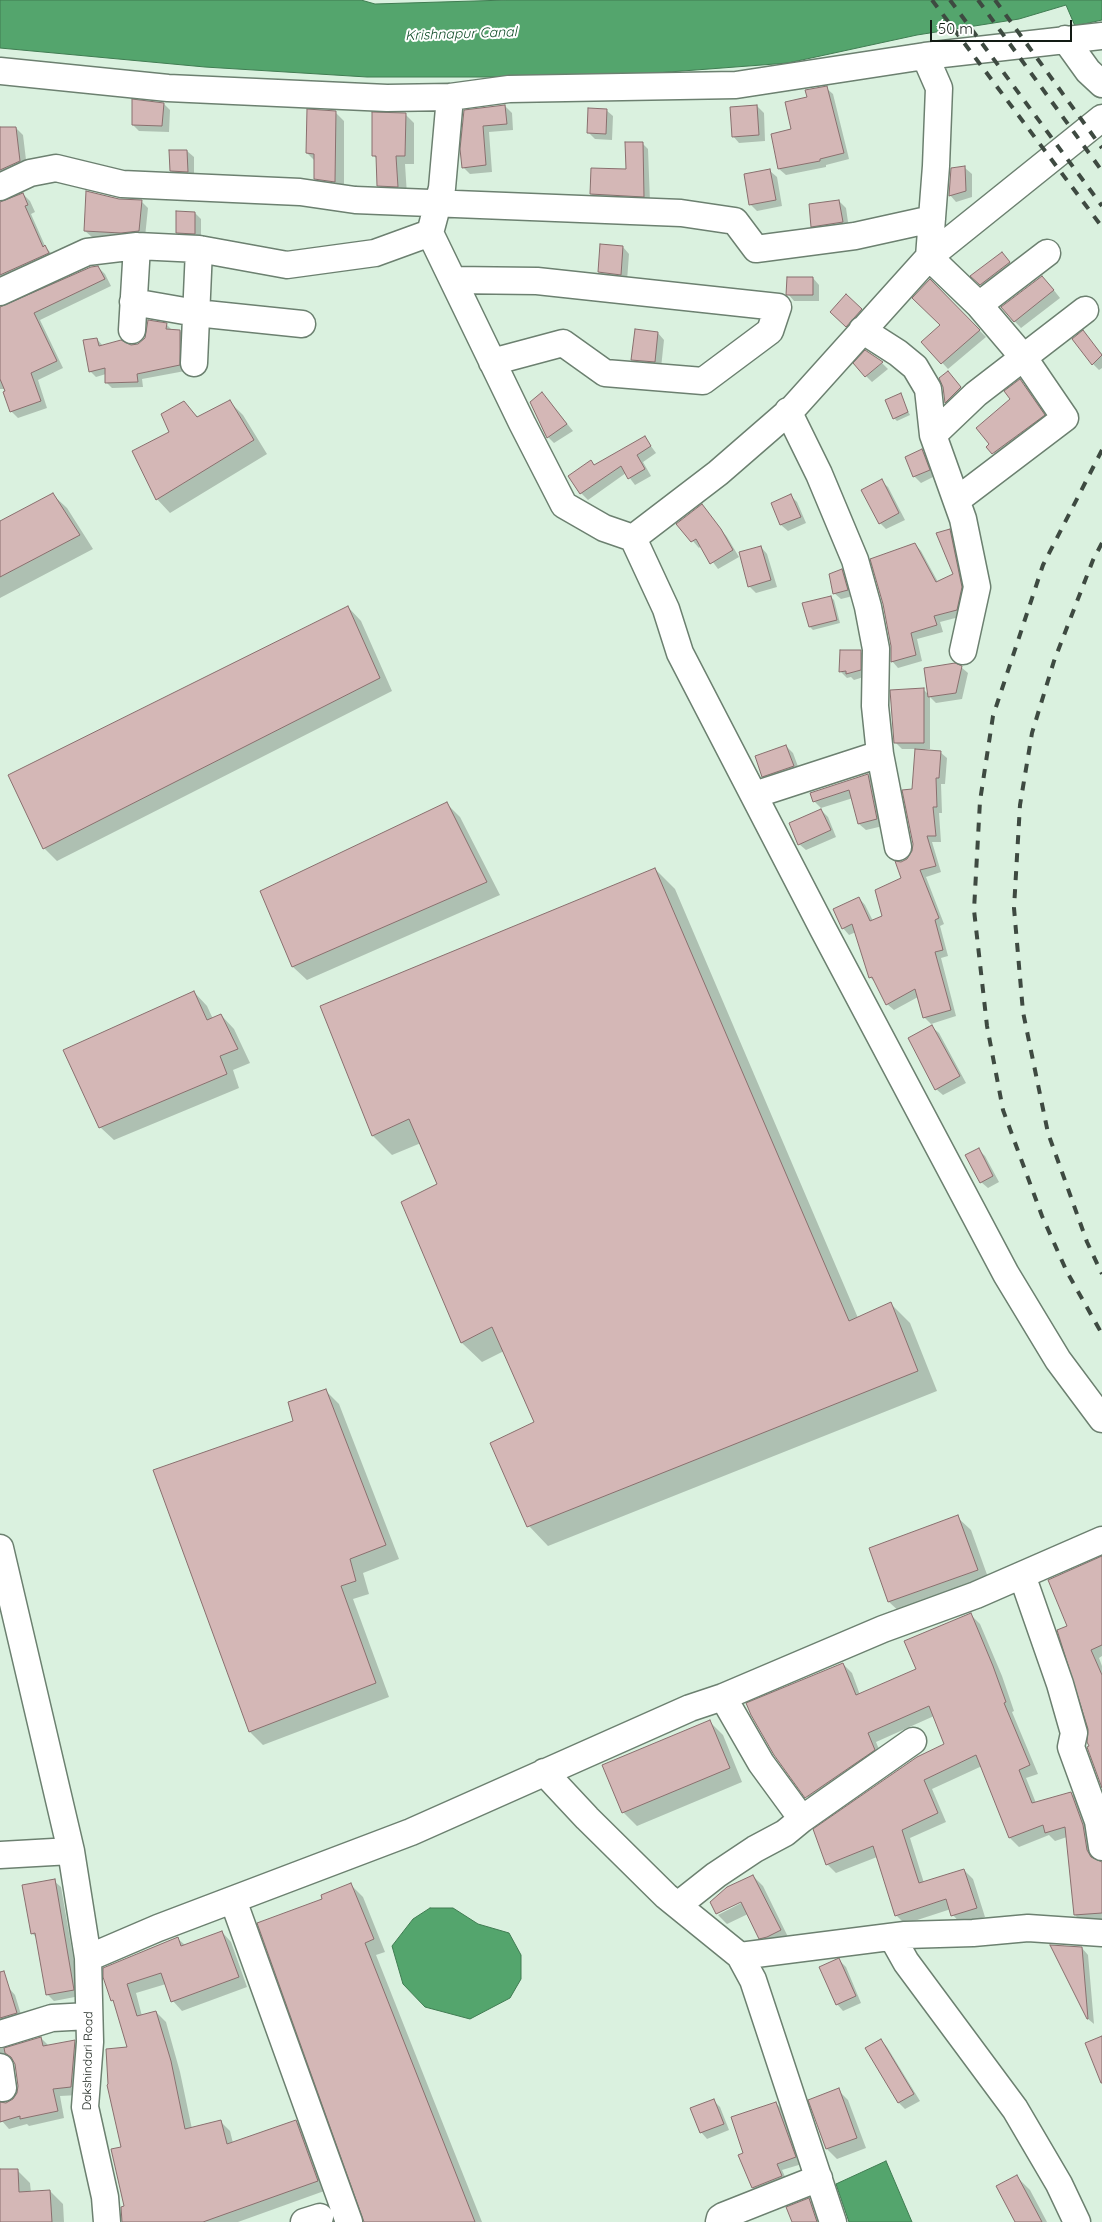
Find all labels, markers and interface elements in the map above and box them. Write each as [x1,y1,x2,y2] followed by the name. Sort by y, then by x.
[932,10,1074,42] scale bar
[938,19,973,38] text: 50 m
[405,24,517,44] water label: Krishnapur Canal
[80,2011,96,2111] street label: Dakshindari Road

